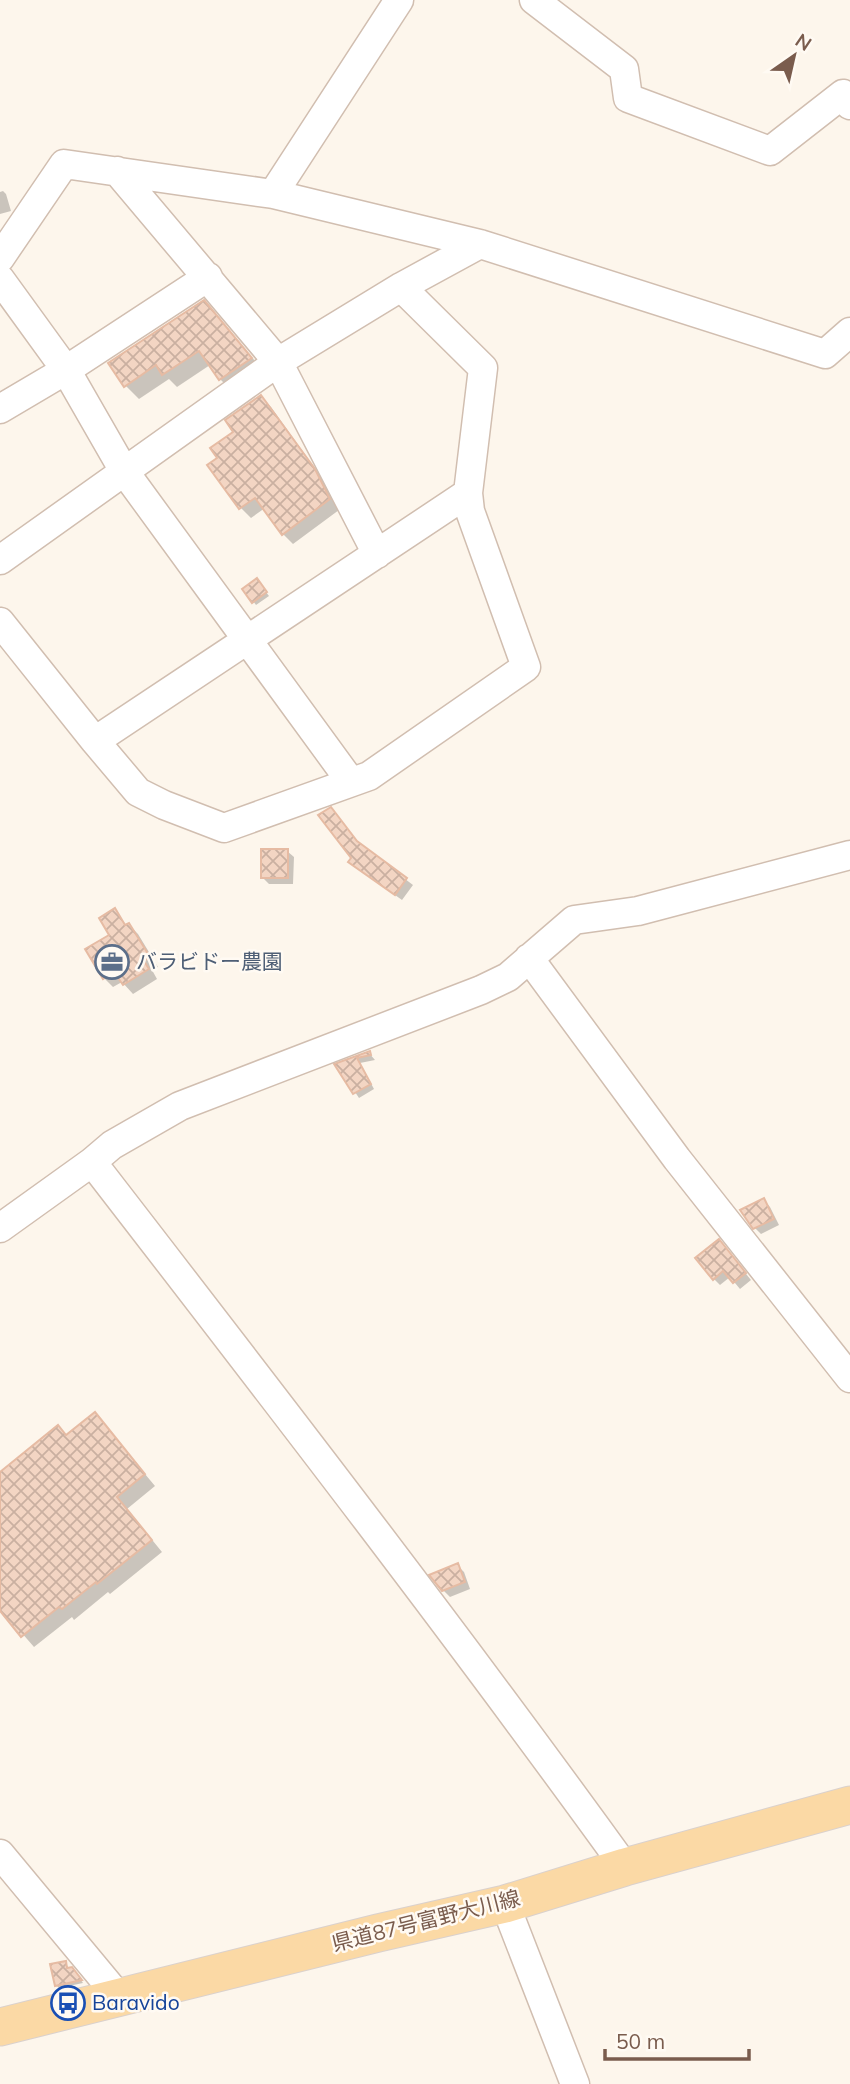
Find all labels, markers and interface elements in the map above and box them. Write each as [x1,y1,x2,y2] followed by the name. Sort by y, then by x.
[759,21,829,91] north arrow
[791,28,816,56] text: N
[93,943,131,981] office icon: バラビドー農園
[136,948,283,974] place label: バラビドー農園
[329,1884,523,1956] street label: 県道87号富野大川線
[49,1984,87,2022] bus stop icon: Baravido
[92,1989,180,2015] place label: Baravido
[605,2018,748,2062] scale bar
[616,2028,665,2054] text: 50 m

